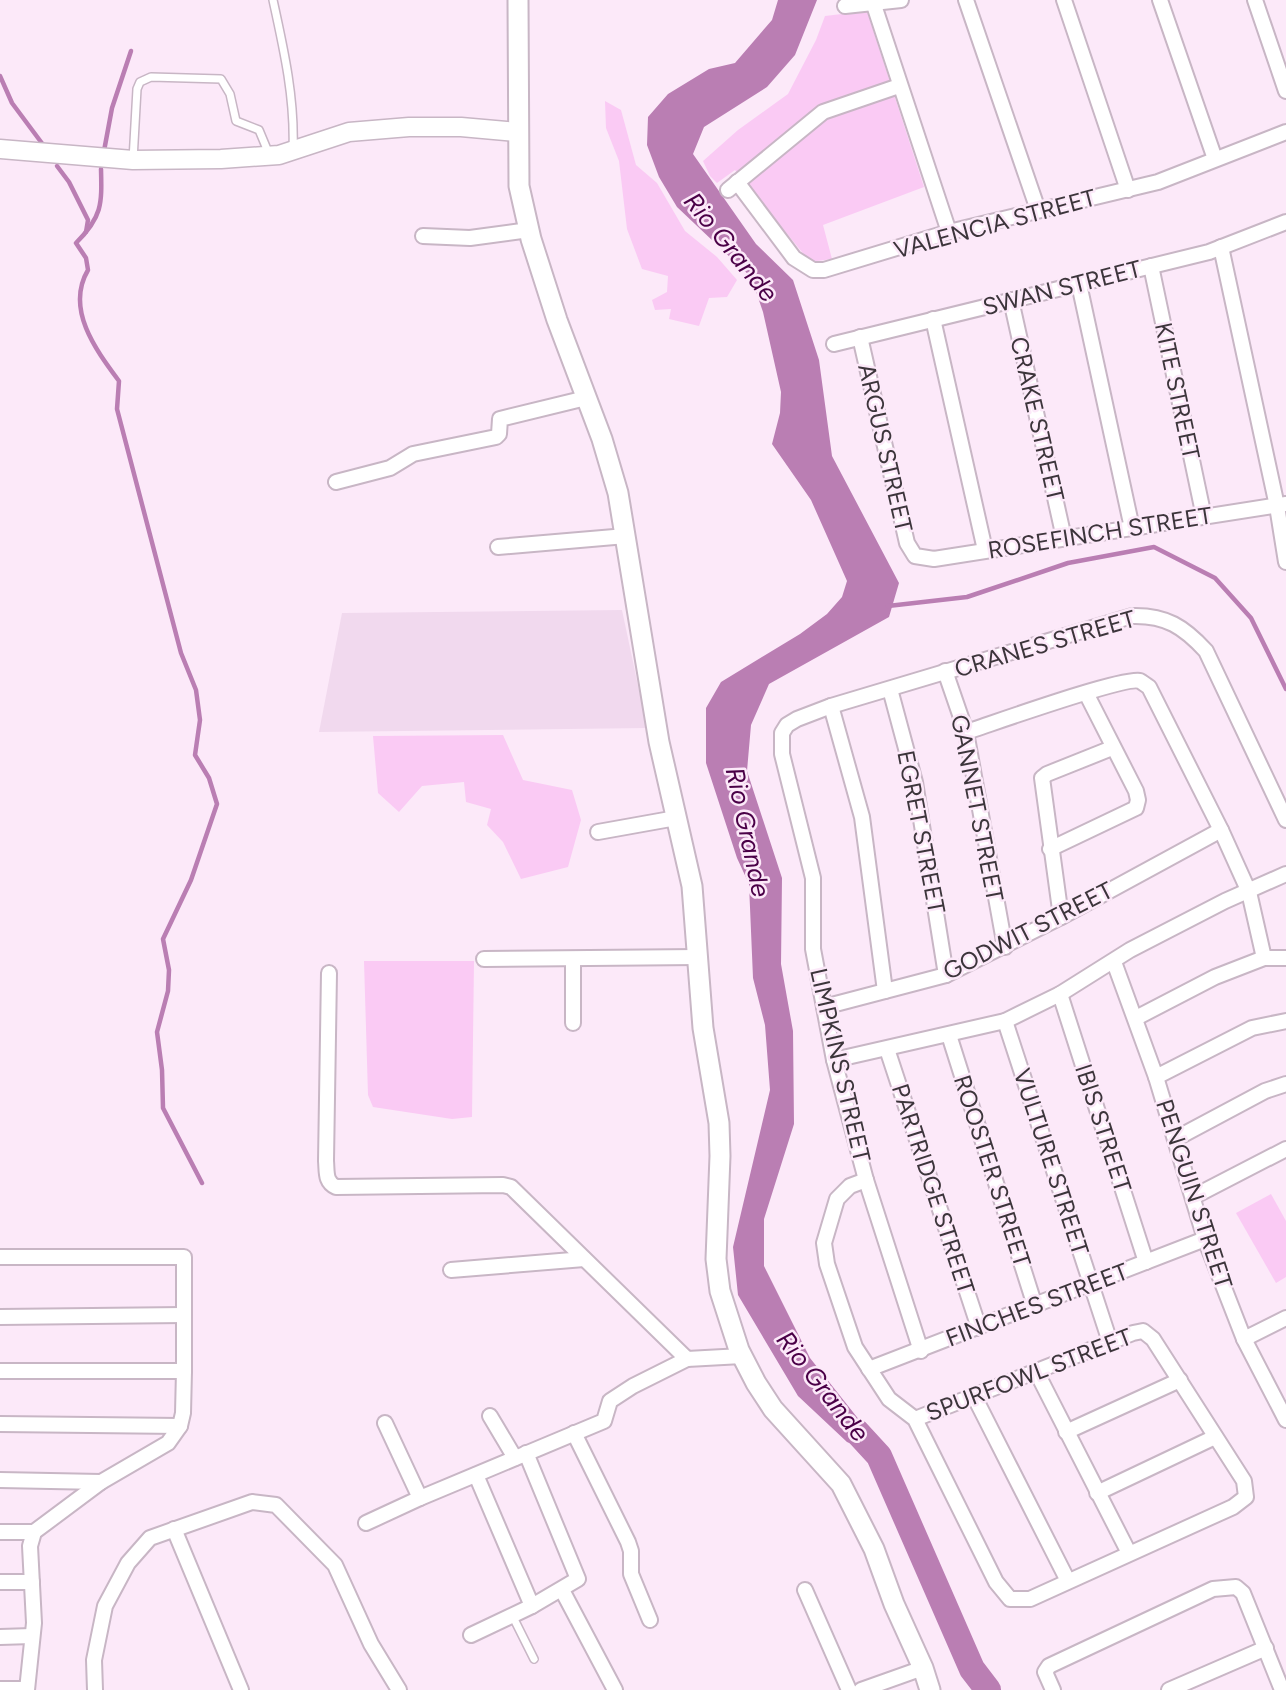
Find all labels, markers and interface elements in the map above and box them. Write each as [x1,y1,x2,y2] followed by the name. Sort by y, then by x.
[891,183,1099,264] street label: VALENCIA STREET
[677,186,785,308] water label: Rio Grande
[980,254,1144,321] street label: SWAN STREET
[1149,320,1206,462] street label: KITE STREET
[1004,334,1071,504] street label: CRAKE STREET
[852,361,919,535] street label: ARGUS STREET
[986,500,1214,565] street label: ROSEFINCH STREET
[951,604,1139,683] street label: CRANES STREET
[945,712,1010,904] street label: GANNET STREET
[891,748,952,916] street label: EGRET STREET
[719,764,777,900] water label: Rio Grande
[938,875,1117,986] street label: GODWIT STREET
[804,965,877,1165] street label: LIMPKINS STREET
[1069,1060,1138,1196] street label: IBIS STREET
[1008,1065,1095,1259] street label: VULTURE STREET
[948,1071,1037,1270] street label: ROOSTER STREET
[886,1080,981,1298] street label: PARTRIDGE STREET
[1150,1095,1239,1292] street label: PENGUIN STREET
[942,1256,1132,1353] street label: FINCHES STREET
[922,1322,1136,1427] street label: SPURFOWL STREET
[770,1324,876,1448] water label: Rio Grande

